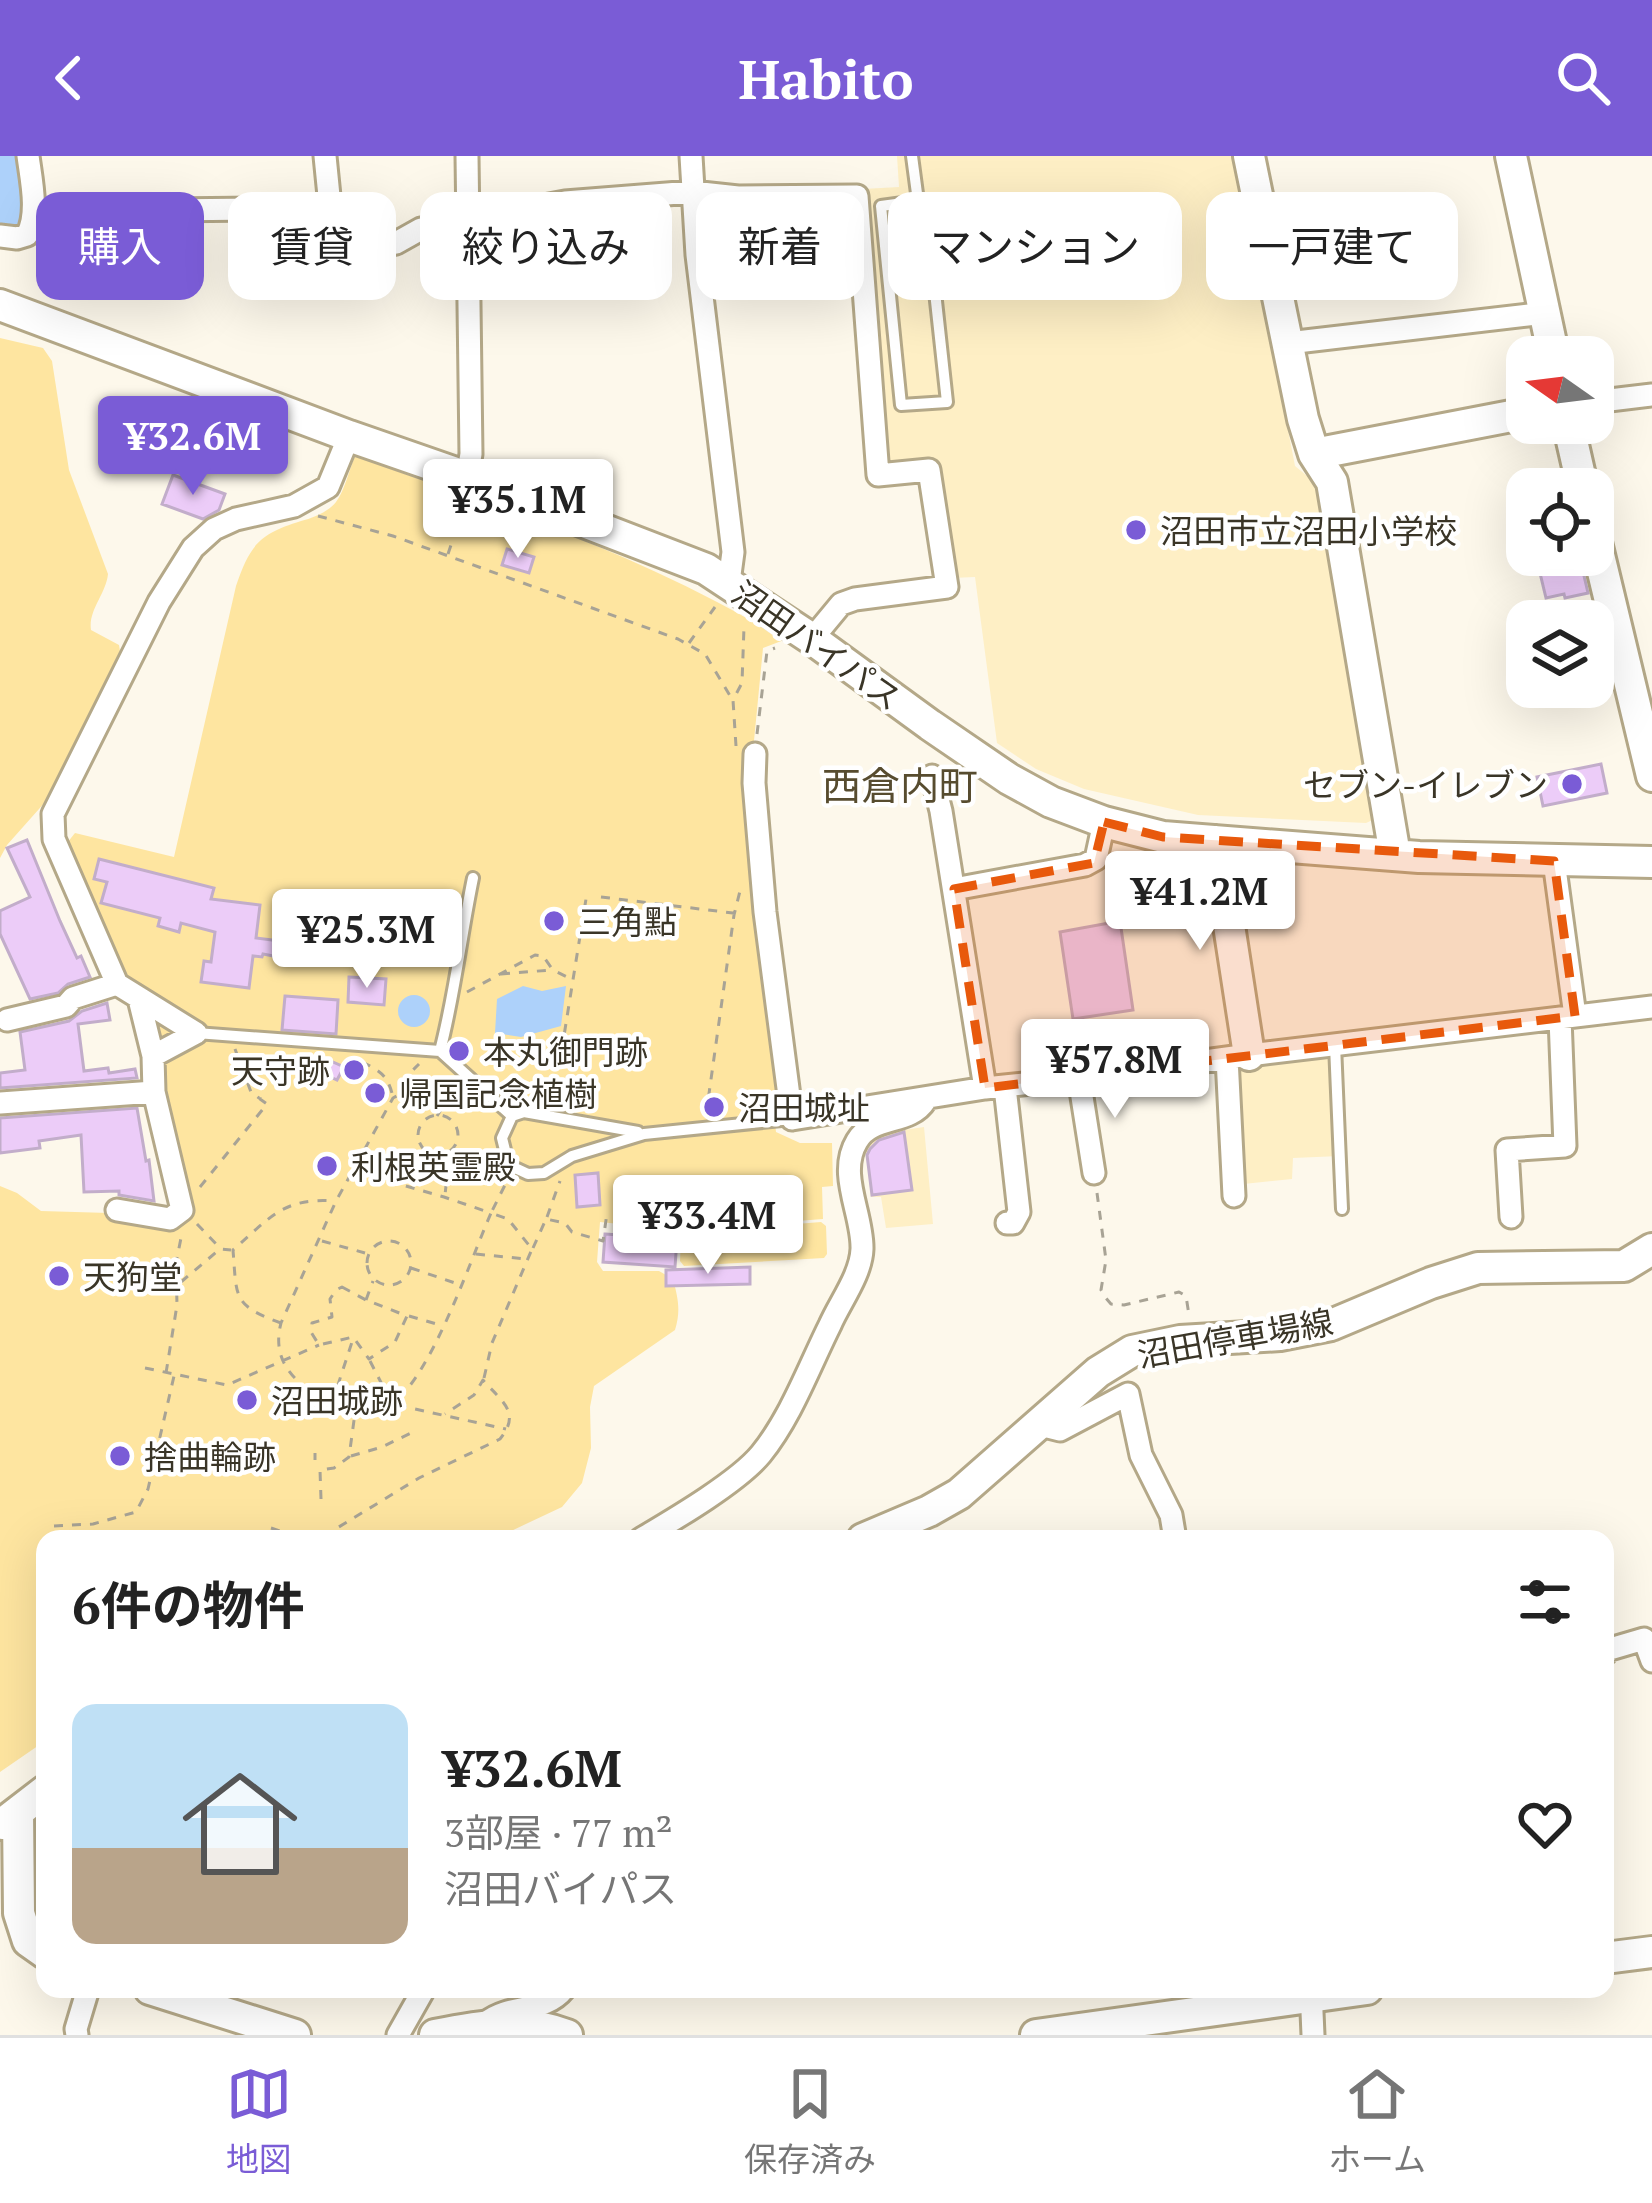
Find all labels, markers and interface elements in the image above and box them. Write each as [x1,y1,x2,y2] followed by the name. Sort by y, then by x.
[739,43,913,114] text: Habito
[36,45,102,111] icon: back
[1550,45,1616,111] icon: search
[36,192,204,300] chip: 購入
[228,192,396,300] chip: 賃貸
[420,192,672,300] chip: 絞り込み
[696,192,864,300] chip: 新着
[888,192,1182,300] chip: マンション
[1206,192,1458,300] chip: 一戸建て
[1506,336,1614,444] north arrow
[1506,336,1614,708] map controls
[95,396,291,498] pin: ¥32.6M
[125,409,261,461] text: ¥32.6M
[420,459,616,561] pin: ¥35.1M
[1506,468,1614,576] button: locate
[450,472,586,524] text: ¥35.1M
[1160,509,1457,552] place label: 沼田市立沼田小学校
[1123,517,1149,543] marker: 沼田市立沼田小学校
[724,571,910,719] street label: 沼田バイパス
[1506,600,1614,708] button: layers
[822,759,978,811] district label: 西倉内町
[1303,763,1548,806] place label: セブン-イレブン
[1559,771,1585,797] marker: セブン-イレブン
[1102,851,1298,953] pin: ¥41.2M
[1132,864,1268,916] text: ¥41.2M
[269,889,465,991] pin: ¥25.3M
[578,900,677,943] place label: 三角點
[299,902,435,954] text: ¥25.3M
[541,908,567,934] marker: 三角點
[1017,1019,1213,1121] pin: ¥57.8M
[483,1030,648,1073] place label: 本丸御門跡
[1048,1032,1182,1084] text: ¥57.8M
[446,1038,472,1064] marker: 本丸御門跡
[231,1049,330,1092] place label: 天守跡
[341,1057,367,1083] marker: 天守跡
[399,1072,597,1115] place label: 帰国記念植樹
[362,1080,388,1106] marker: 帰国記念植樹
[738,1086,870,1129] place label: 沼田城址
[701,1094,727,1120] marker: 沼田城址
[351,1145,516,1188] place label: 利根英霊殿
[314,1153,340,1179] marker: 利根英霊殿
[610,1175,806,1277] pin: ¥33.4M
[640,1188,776,1240] text: ¥33.4M
[83,1255,182,1298] place label: 天狗堂
[46,1263,72,1289] marker: 天狗堂
[1134,1300,1336,1376] street label: 沼田停車場線
[271,1379,403,1422] place label: 沼田城跡
[234,1387,260,1413] marker: 沼田城跡
[144,1435,276,1478] place label: 捨曲輪跡
[107,1443,133,1469] marker: 捨曲輪跡
[1512,1569,1578,1635] icon: filters
[72,1571,305,1639] text: 6件の物件
[444,1734,622,1802] text: ¥32.6M
[168,1752,312,1896] icon: home
[1512,1791,1578,1857] icon: heart
[444,1806,673,1858] text: 3部屋 · 77 m²
[444,1862,677,1914] text: 沼田バイパス
[226,2061,292,2181] tab: 地図
[744,2061,876,2181] tab: 保存済み
[1328,2061,1426,2181] tab: ホーム

